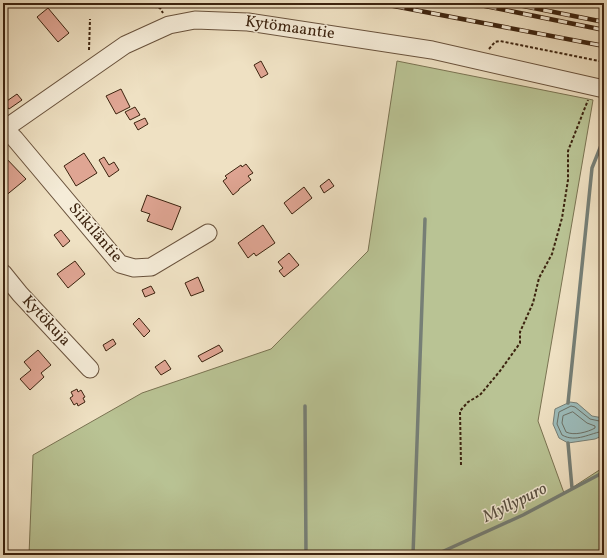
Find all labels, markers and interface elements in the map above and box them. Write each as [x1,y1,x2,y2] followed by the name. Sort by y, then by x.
[244,11,336,45] street label: Kytömaantie
[63,198,127,268] street label: Siikiläntie
[17,291,75,351] street label: Kytökuja
[478,477,551,529] water label: Myllypuro

